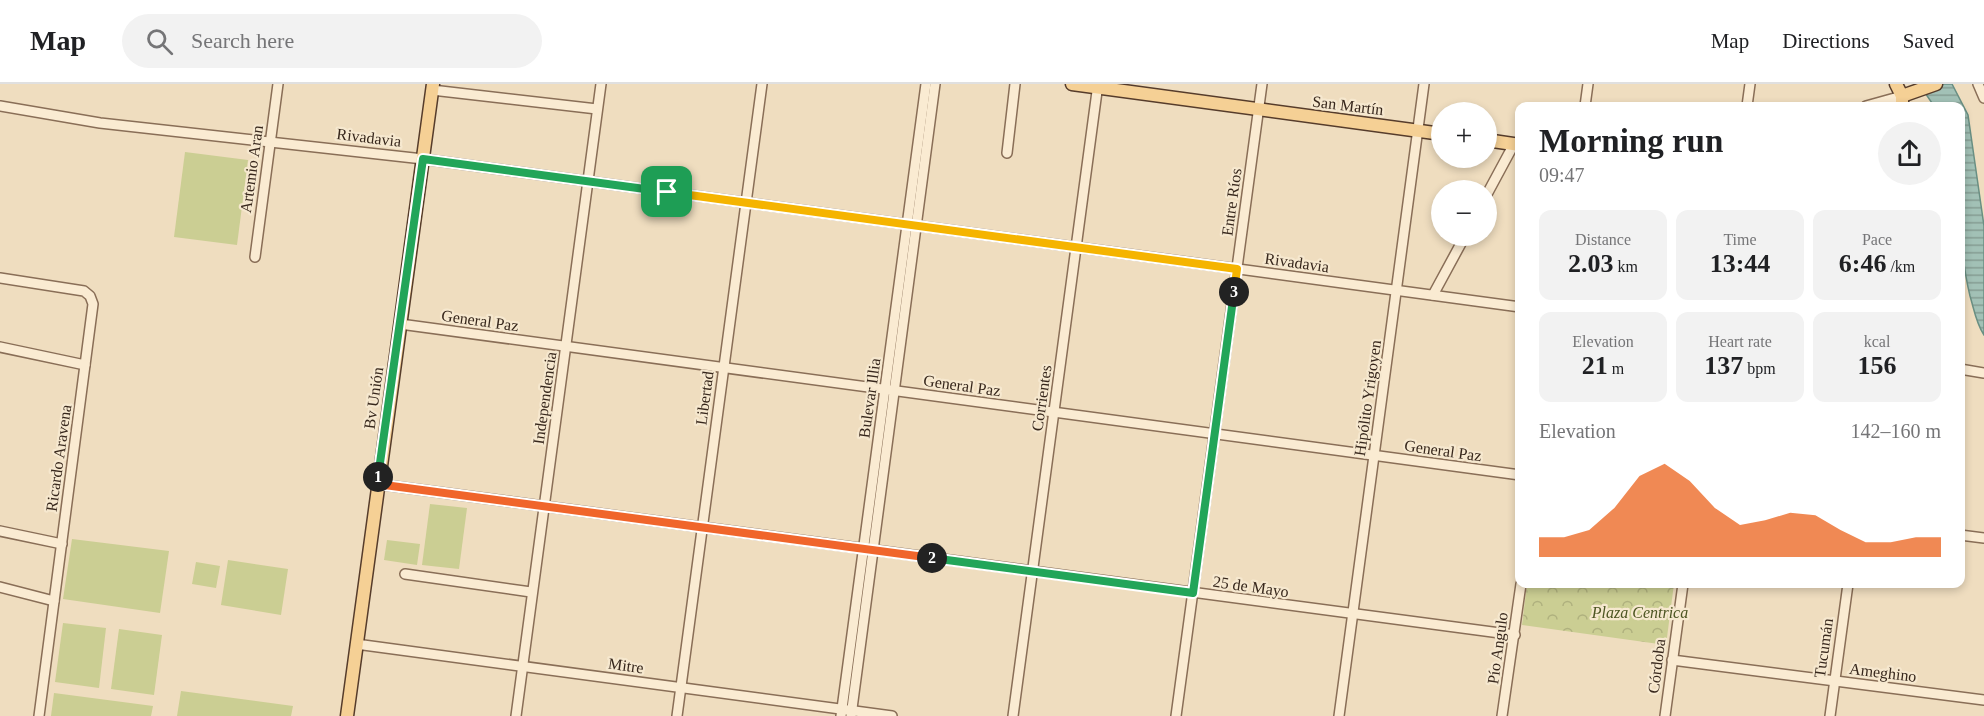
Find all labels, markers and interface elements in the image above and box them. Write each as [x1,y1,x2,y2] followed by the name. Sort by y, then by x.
[122,14,542,68] search box
[30,25,86,56] text: Map
[143,25,176,58] icon: search
[191,28,294,53] text: Search here
[1711,29,1749,53] text: Map
[1782,29,1870,53] text: Directions
[1903,29,1954,53] text: Saved
[1311,93,1384,118] street label: San Martín
[1431,102,1497,246] map controls
[1431,102,1497,168] button: +
[1878,122,1941,185] button: share
[1539,123,1723,159] text: Morning run
[237,124,266,214] street label: Artemio Aran
[336,125,402,150] street label: Rivadavia
[1539,164,1585,186] text: 09:47
[641,166,692,217] pin
[1218,167,1245,237] street label: Entre Ríos
[650,175,683,208] icon: arrive
[1431,180,1497,246] button: −
[1575,231,1631,248] text: Distance
[1723,231,1757,248] text: Time
[1862,231,1892,248] text: Pace
[1568,249,1614,278] text: 2.03
[1710,249,1770,278] text: 13:44
[1839,249,1886,278] text: 6:46
[1264,250,1330,275] street label: Rivadavia
[1614,258,1638,275] text: km
[1886,258,1915,275] text: /km
[1219,277,1249,307] pin: 3
[1230,283,1238,300] text: 3
[440,307,520,334] street label: General Paz
[1572,333,1634,350] text: Elevation
[1708,333,1772,350] text: Heart rate
[1864,333,1890,350] text: kcal
[1351,339,1385,457] street label: Hipólito Yrigoyen
[530,351,560,446] street label: Independencia
[1582,351,1608,380] text: 21
[1704,351,1743,380] text: 137
[1858,351,1897,380] text: 156
[855,357,884,439] street label: Bulevar Illia
[1608,360,1624,377] text: m
[1743,360,1776,377] text: bpm
[1028,364,1055,432] street label: Corrientes
[361,366,386,430] street label: Bv Unión
[692,370,717,426] street label: Libertad
[922,372,1002,399] street label: General Paz
[43,403,74,513] street label: Ricardo Aravena
[1539,420,1616,442] text: Elevation
[1850,420,1941,442] text: 142–160 m
[1403,437,1483,464] street label: General Paz
[363,462,393,492] pin: 1
[374,468,382,485] text: 1
[917,543,947,573] pin: 2
[928,549,936,566] text: 2
[1212,573,1290,601] street label: 25 de Mayo
[1591,604,1688,621] park label: Plaza Centrica
[1484,611,1512,685] street label: Pío Angulo
[1811,617,1836,679] street label: Tucumán
[1645,638,1668,694] street label: Córdoba
[607,655,645,676] street label: Mitre
[1848,660,1917,686] street label: Ameghino

